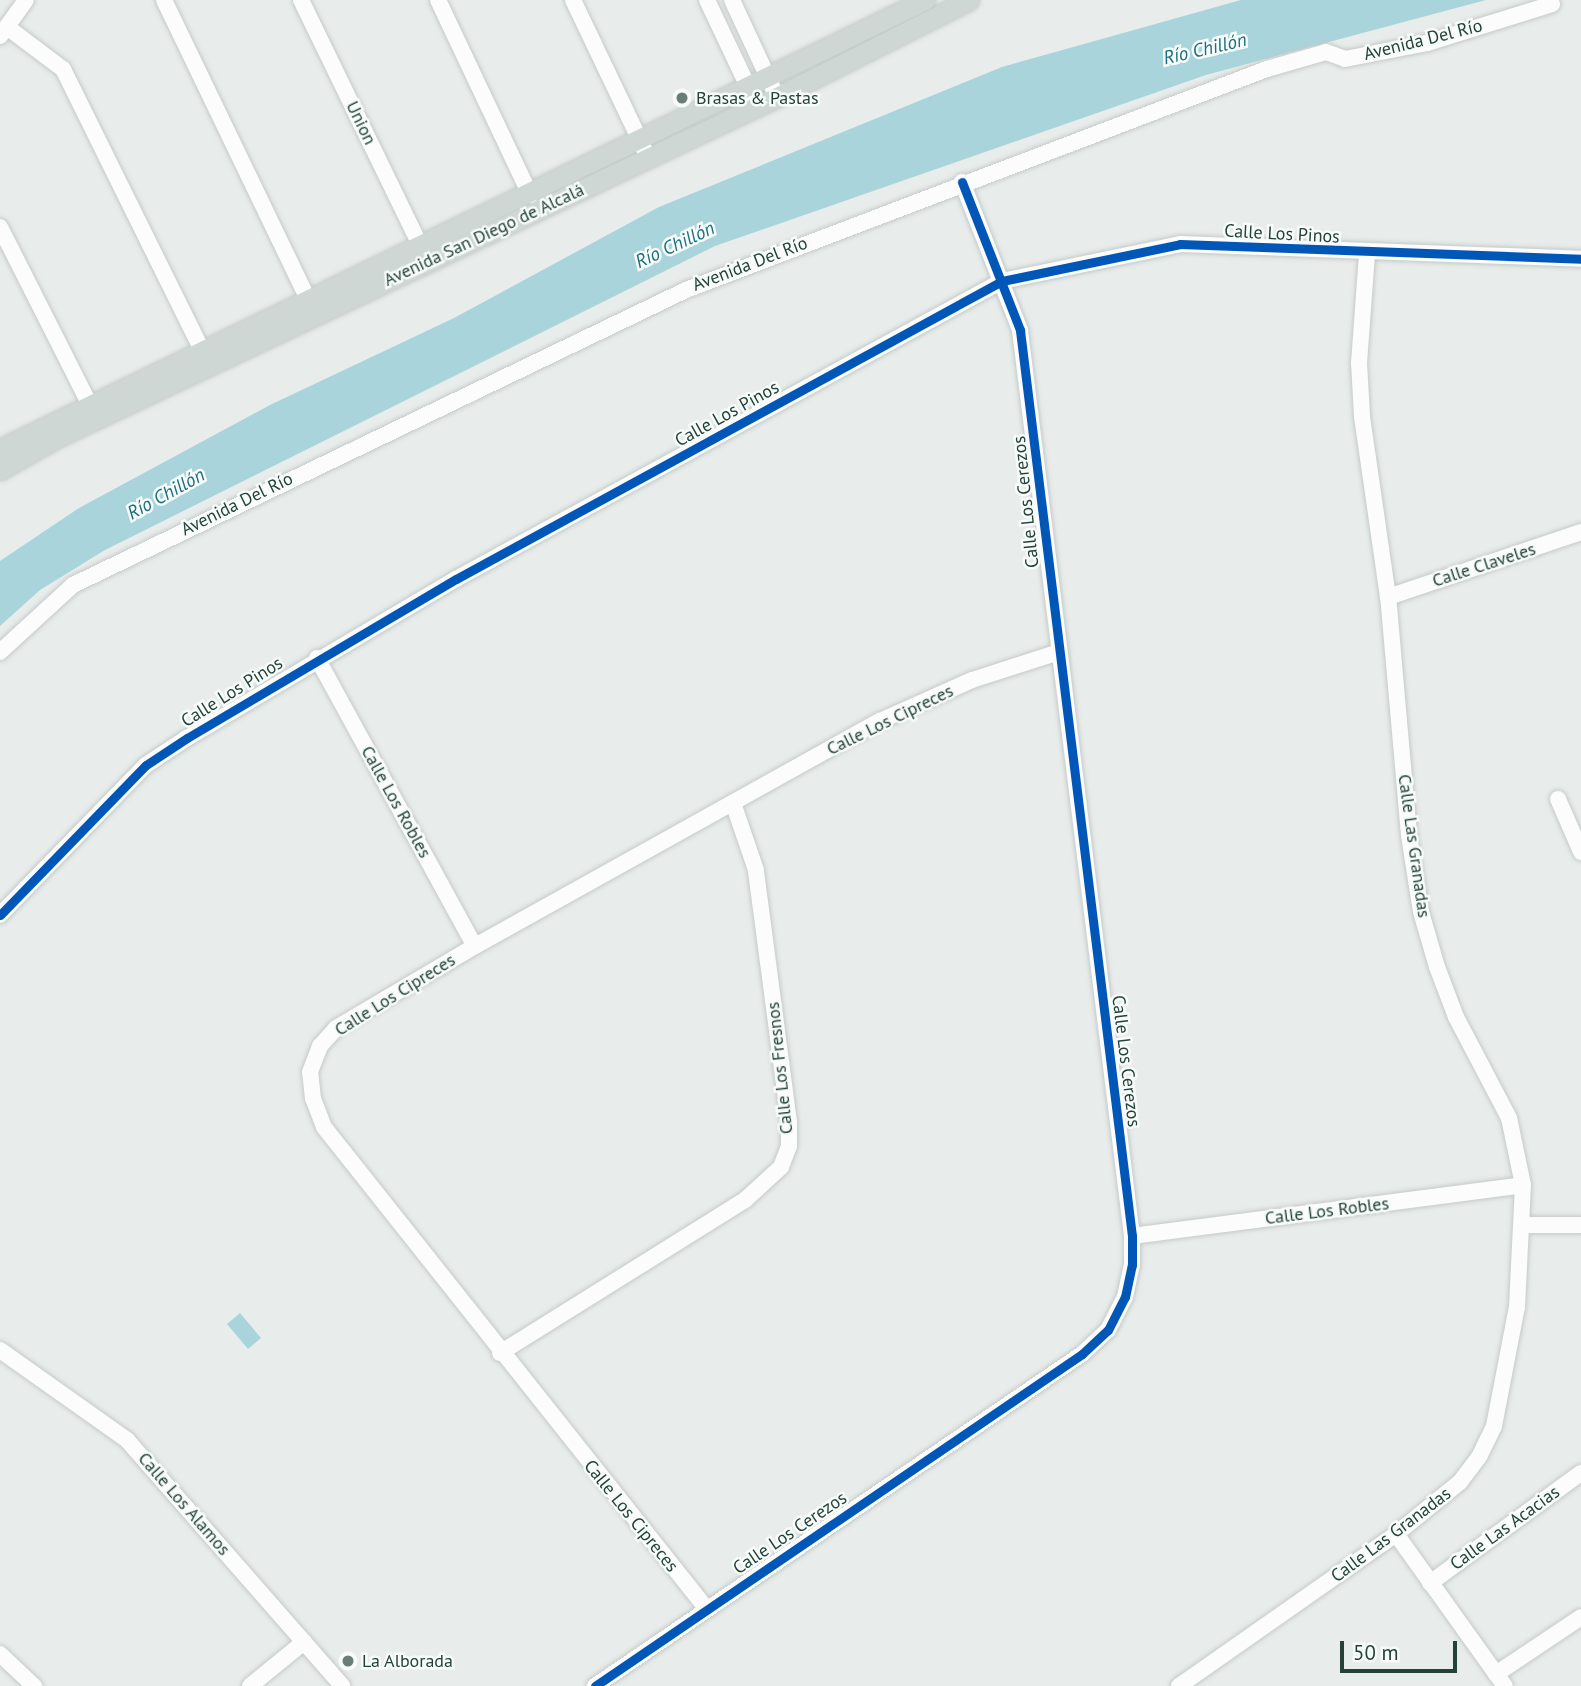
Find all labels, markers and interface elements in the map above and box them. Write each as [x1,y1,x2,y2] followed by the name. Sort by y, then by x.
[1361,15,1485,65] street label: Avenida Del Río
[1161,28,1249,70] water label: Río Chillón
[696,87,818,109] place label: Brasas & Pastas
[674,90,690,106] marker: Brasas & Pastas
[341,98,381,148] street label: Union
[380,179,588,291] street label: Avenida San Diego de Alcalá
[632,217,718,273] water label: Río Chillón
[1224,220,1340,248] street label: Calle Los Pinos
[689,232,811,296] street label: Avenida Del Río
[671,377,783,451] street label: Calle Los Pinos
[1008,435,1044,569] street label: Calle Los Cerezos
[123,463,209,525] water label: Río Chillón
[178,468,296,540] street label: Avenida Del Río
[1430,538,1538,592] street label: Calle Claveles
[177,652,287,732] street label: Calle Los Pinos
[823,680,957,760] street label: Calle Los Cipreces
[356,742,436,862] street label: Calle Los Robles
[1393,773,1435,919] street label: Calle Las Granadas
[331,949,459,1041] street label: Calle Los Cipreces
[1107,994,1145,1128] street label: Calle Los Cerezos
[762,1001,798,1135] street label: Calle Los Fresnos
[1264,1193,1390,1229] street label: Calle Los Robles
[133,1448,235,1560] street label: Calle Los Alamos
[579,1456,683,1576] street label: Calle Los Cipreces
[1446,1481,1564,1575] street label: Calle Las Acacias
[1327,1483,1455,1587] street label: Calle Las Granadas
[729,1487,851,1579] street label: Calle Los Cerezos
[1343,1626,1460,1670] scale bar
[1353,1639,1399,1666] text: 50 m
[362,1650,453,1672] place label: La Alborada
[340,1653,356,1669] marker: La Alborada

